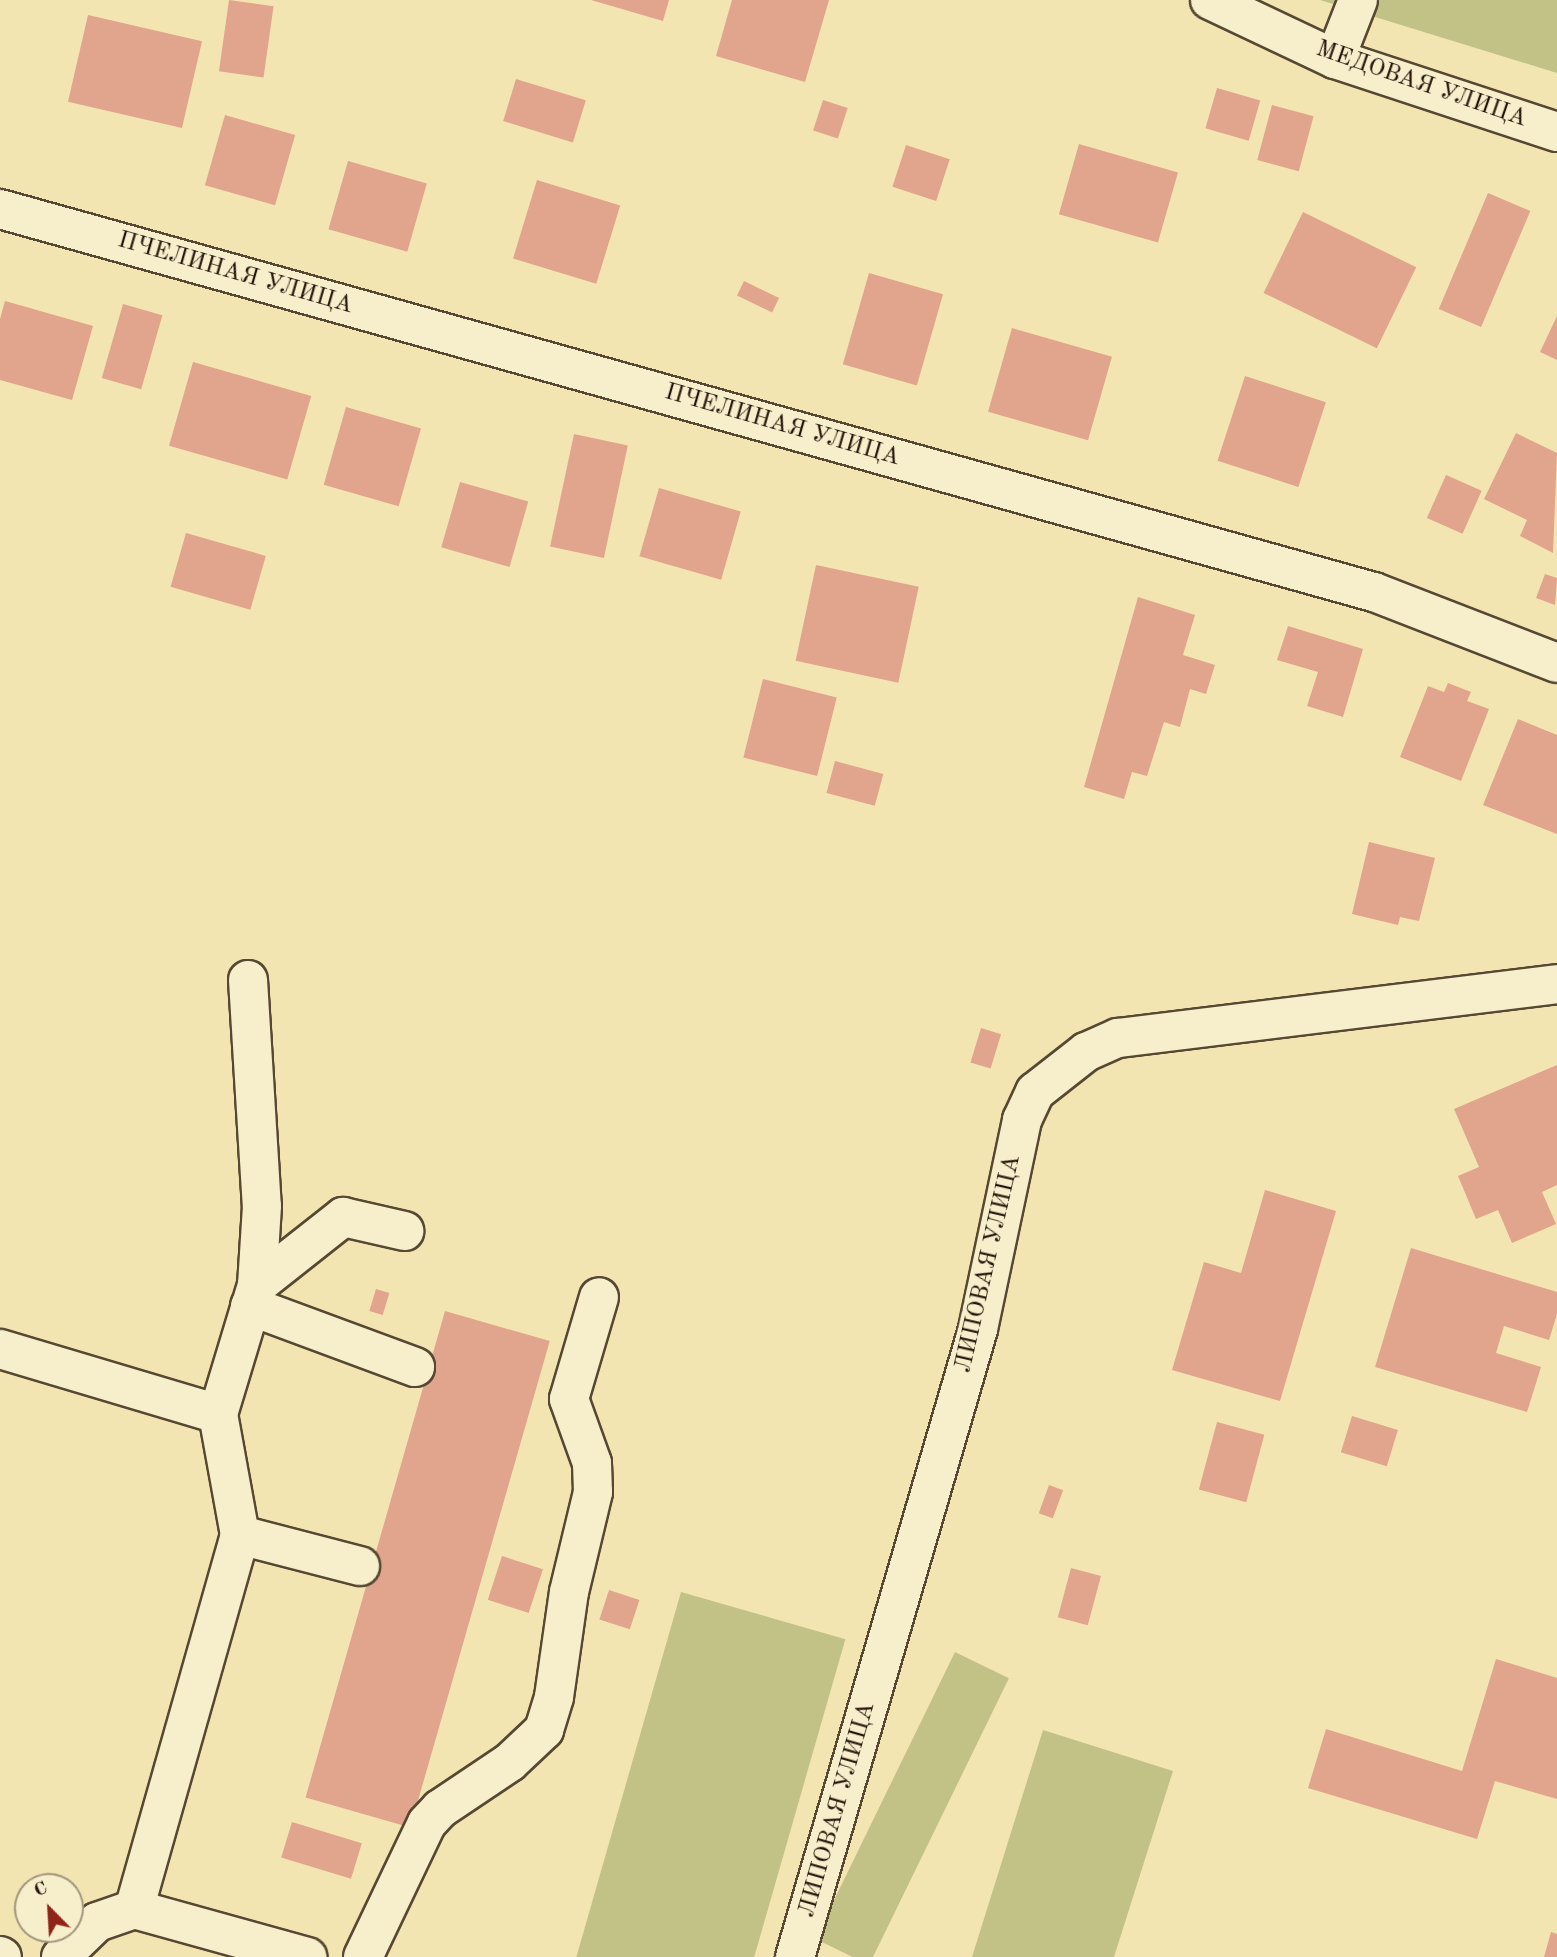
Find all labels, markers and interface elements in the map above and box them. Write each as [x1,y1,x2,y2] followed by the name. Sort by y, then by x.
[1312,35,1530,135] street label: МЕДОВАЯ УЛИЦА
[114,227,356,321] street label: ПЧЕЛИНАЯ УЛИЦА
[661,379,903,473] street label: ПЧЕЛИНАЯ УЛИЦА
[950,1152,1028,1376] street label: ЛИПОВАЯ УЛИЦА
[793,1699,883,1921] street label: ЛИПОВАЯ УЛИЦА
[14,1873,84,1943] north arrow
[31,1879,51,1901] text: С

